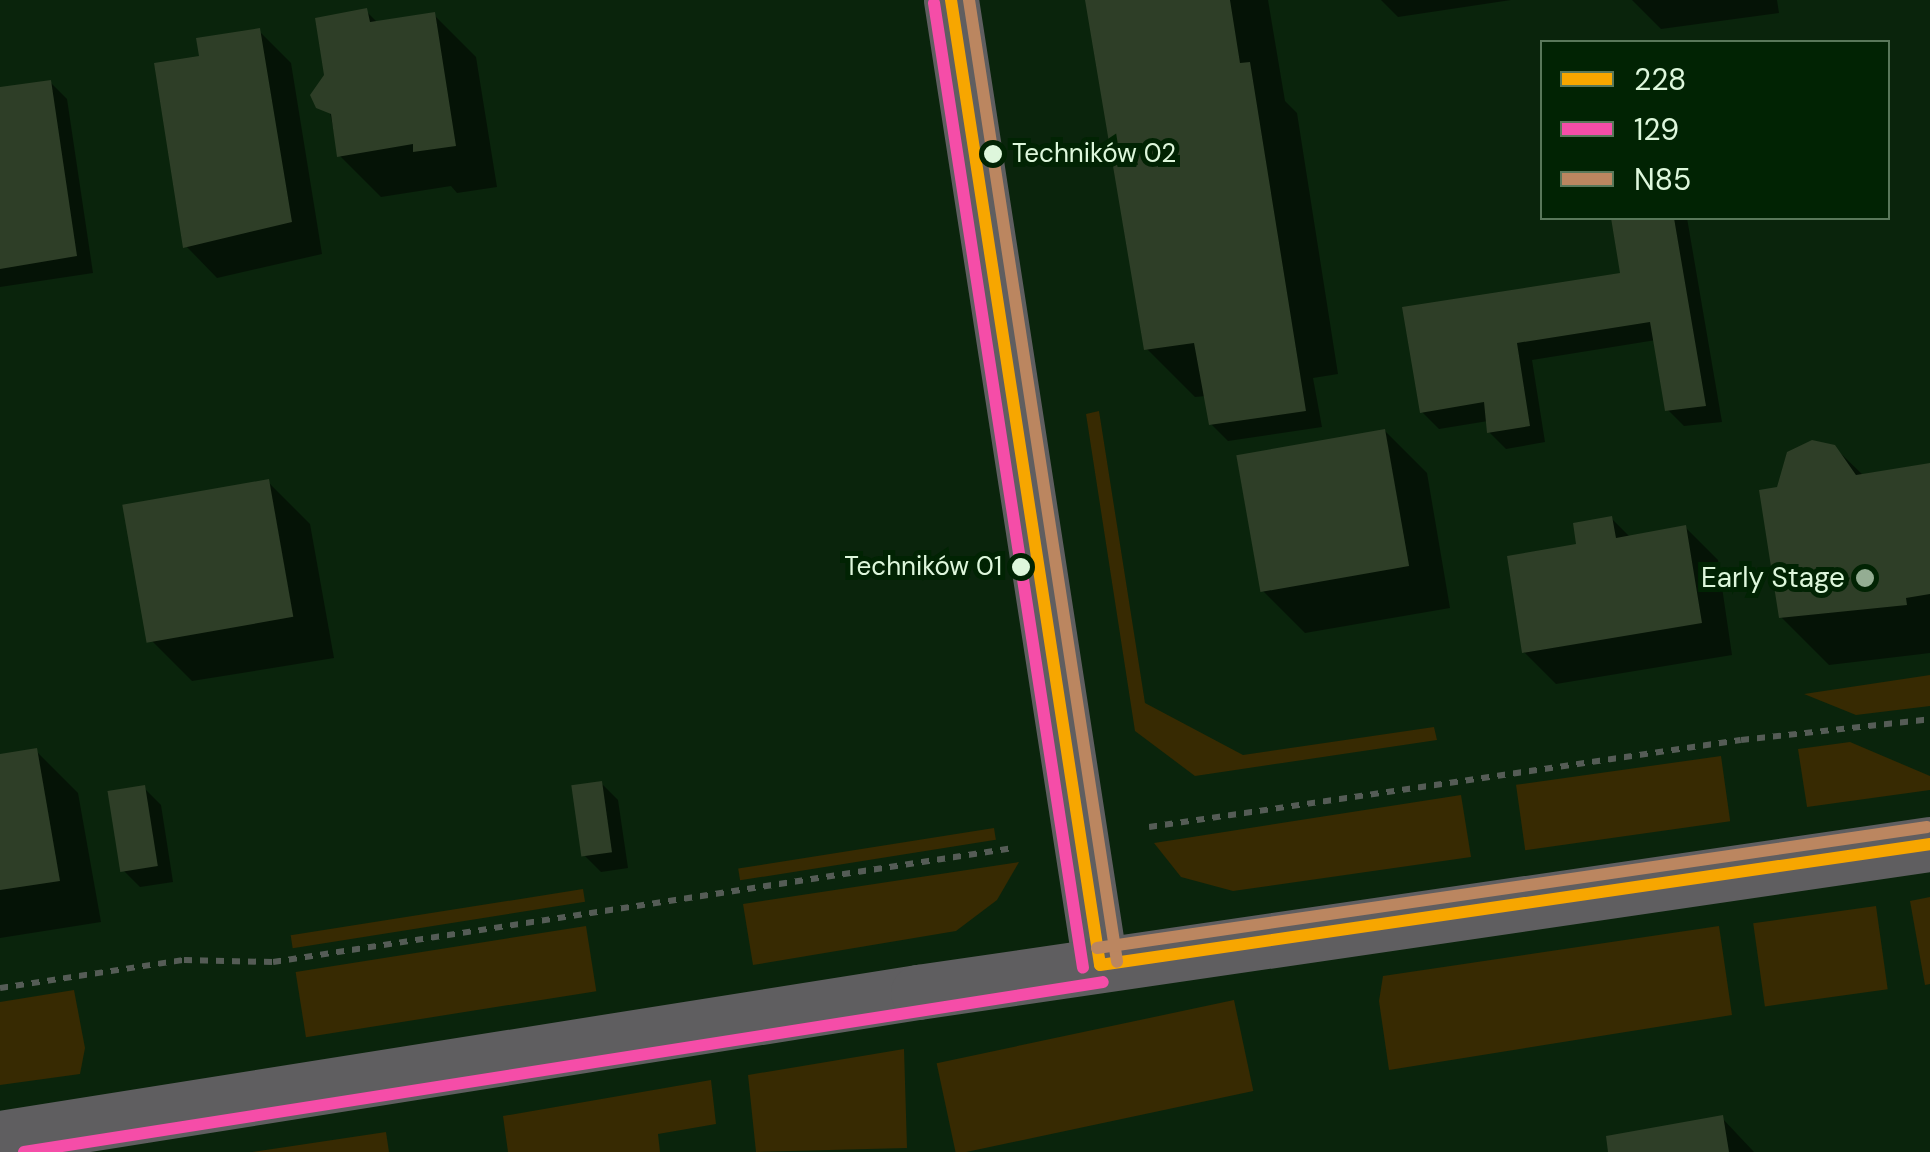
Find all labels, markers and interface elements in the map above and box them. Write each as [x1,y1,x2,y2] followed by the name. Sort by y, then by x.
[1540,40,1890,220] legend
[1634,60,1686,99] text: 228
[1634,110,1679,149] text: 129
[1012,138,1176,170] place label: Techników 02
[983,144,1003,164] marker: Techników 02
[1634,160,1691,199] text: N85
[844,551,1002,583] place label: Techników 01
[1011,557,1031,577] marker: Techników 01
[1701,561,1845,595] place label: Early Stage
[1854,567,1876,589] marker: Early Stage

